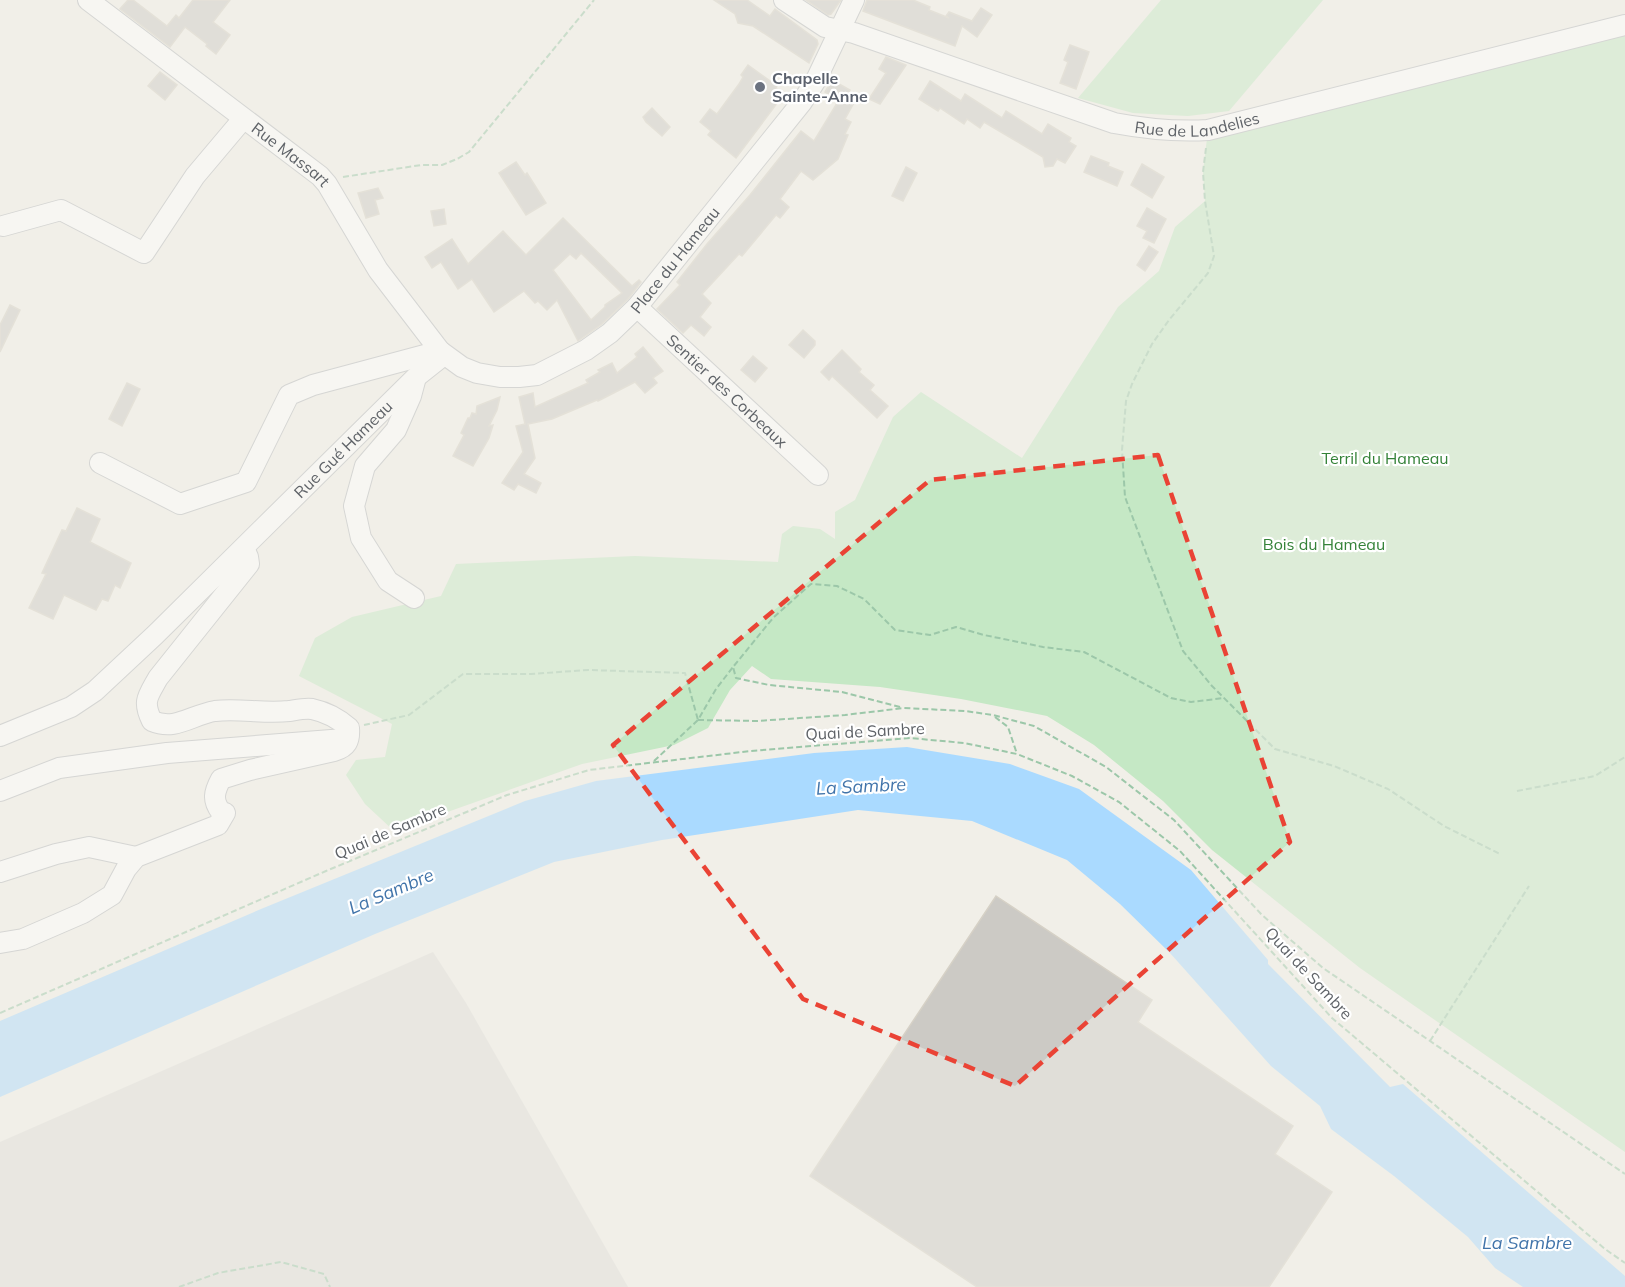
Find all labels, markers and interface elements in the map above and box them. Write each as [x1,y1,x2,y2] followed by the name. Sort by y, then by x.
[772,68,868,106] place label: Chapelle Sainte-Anne
[753,80,767,94] marker: Chapelle Sainte-Anne
[1134,107,1262,141] street label: Rue de Landelies
[248,118,335,191] street label: Rue Massart
[626,203,724,317] street label: Place du Hameau
[663,330,792,452] street label: Sentier des Corbeaux
[290,396,396,502] street label: Rue Gué Hameau
[1321,448,1449,468] park label: Terril du Hameau
[1263,534,1385,554] park label: Bois du Hameau
[805,718,925,744] street label: Quai de Sambre
[815,772,907,800] water label: La Sambre
[331,798,449,864] street label: Quai de Sambre
[345,863,437,919] water label: La Sambre
[1261,923,1357,1023] street label: Quai de Sambre
[1482,1231,1572,1254] water label: La Sambre

